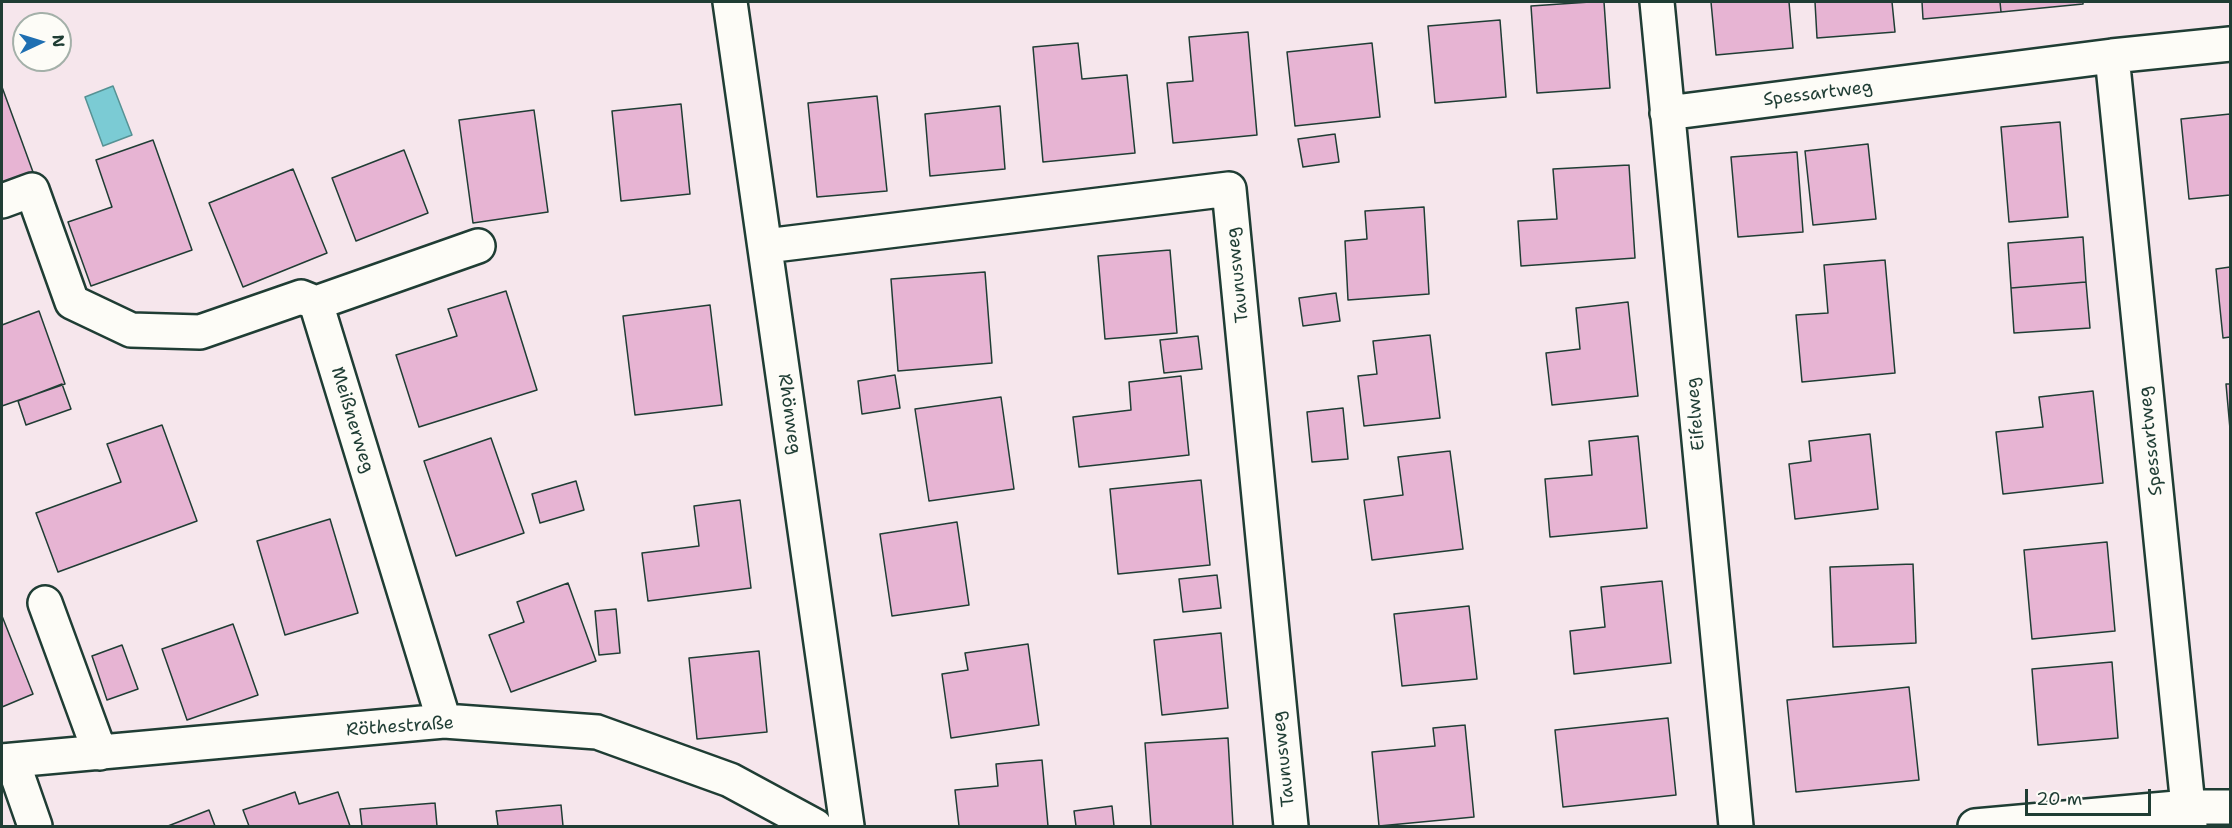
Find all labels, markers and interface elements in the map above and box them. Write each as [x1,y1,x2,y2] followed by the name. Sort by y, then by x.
[12,12,72,72] north arrow
[48,34,69,48] text: N
[1762,77,1874,111] street label: Spessartweg
[1222,226,1254,324] street label: Taunusweg
[326,364,378,476] street label: Meißnerweg
[773,372,805,456] street label: Rhönweg
[1682,377,1710,451] street label: Eifelweg
[2135,385,2167,497] street label: Spessartweg
[1268,710,1300,808] street label: Taunusweg
[345,712,455,742] street label: Röthestraße
[2028,777,2154,815] scale bar
[2036,787,2082,811] text: 20 m

